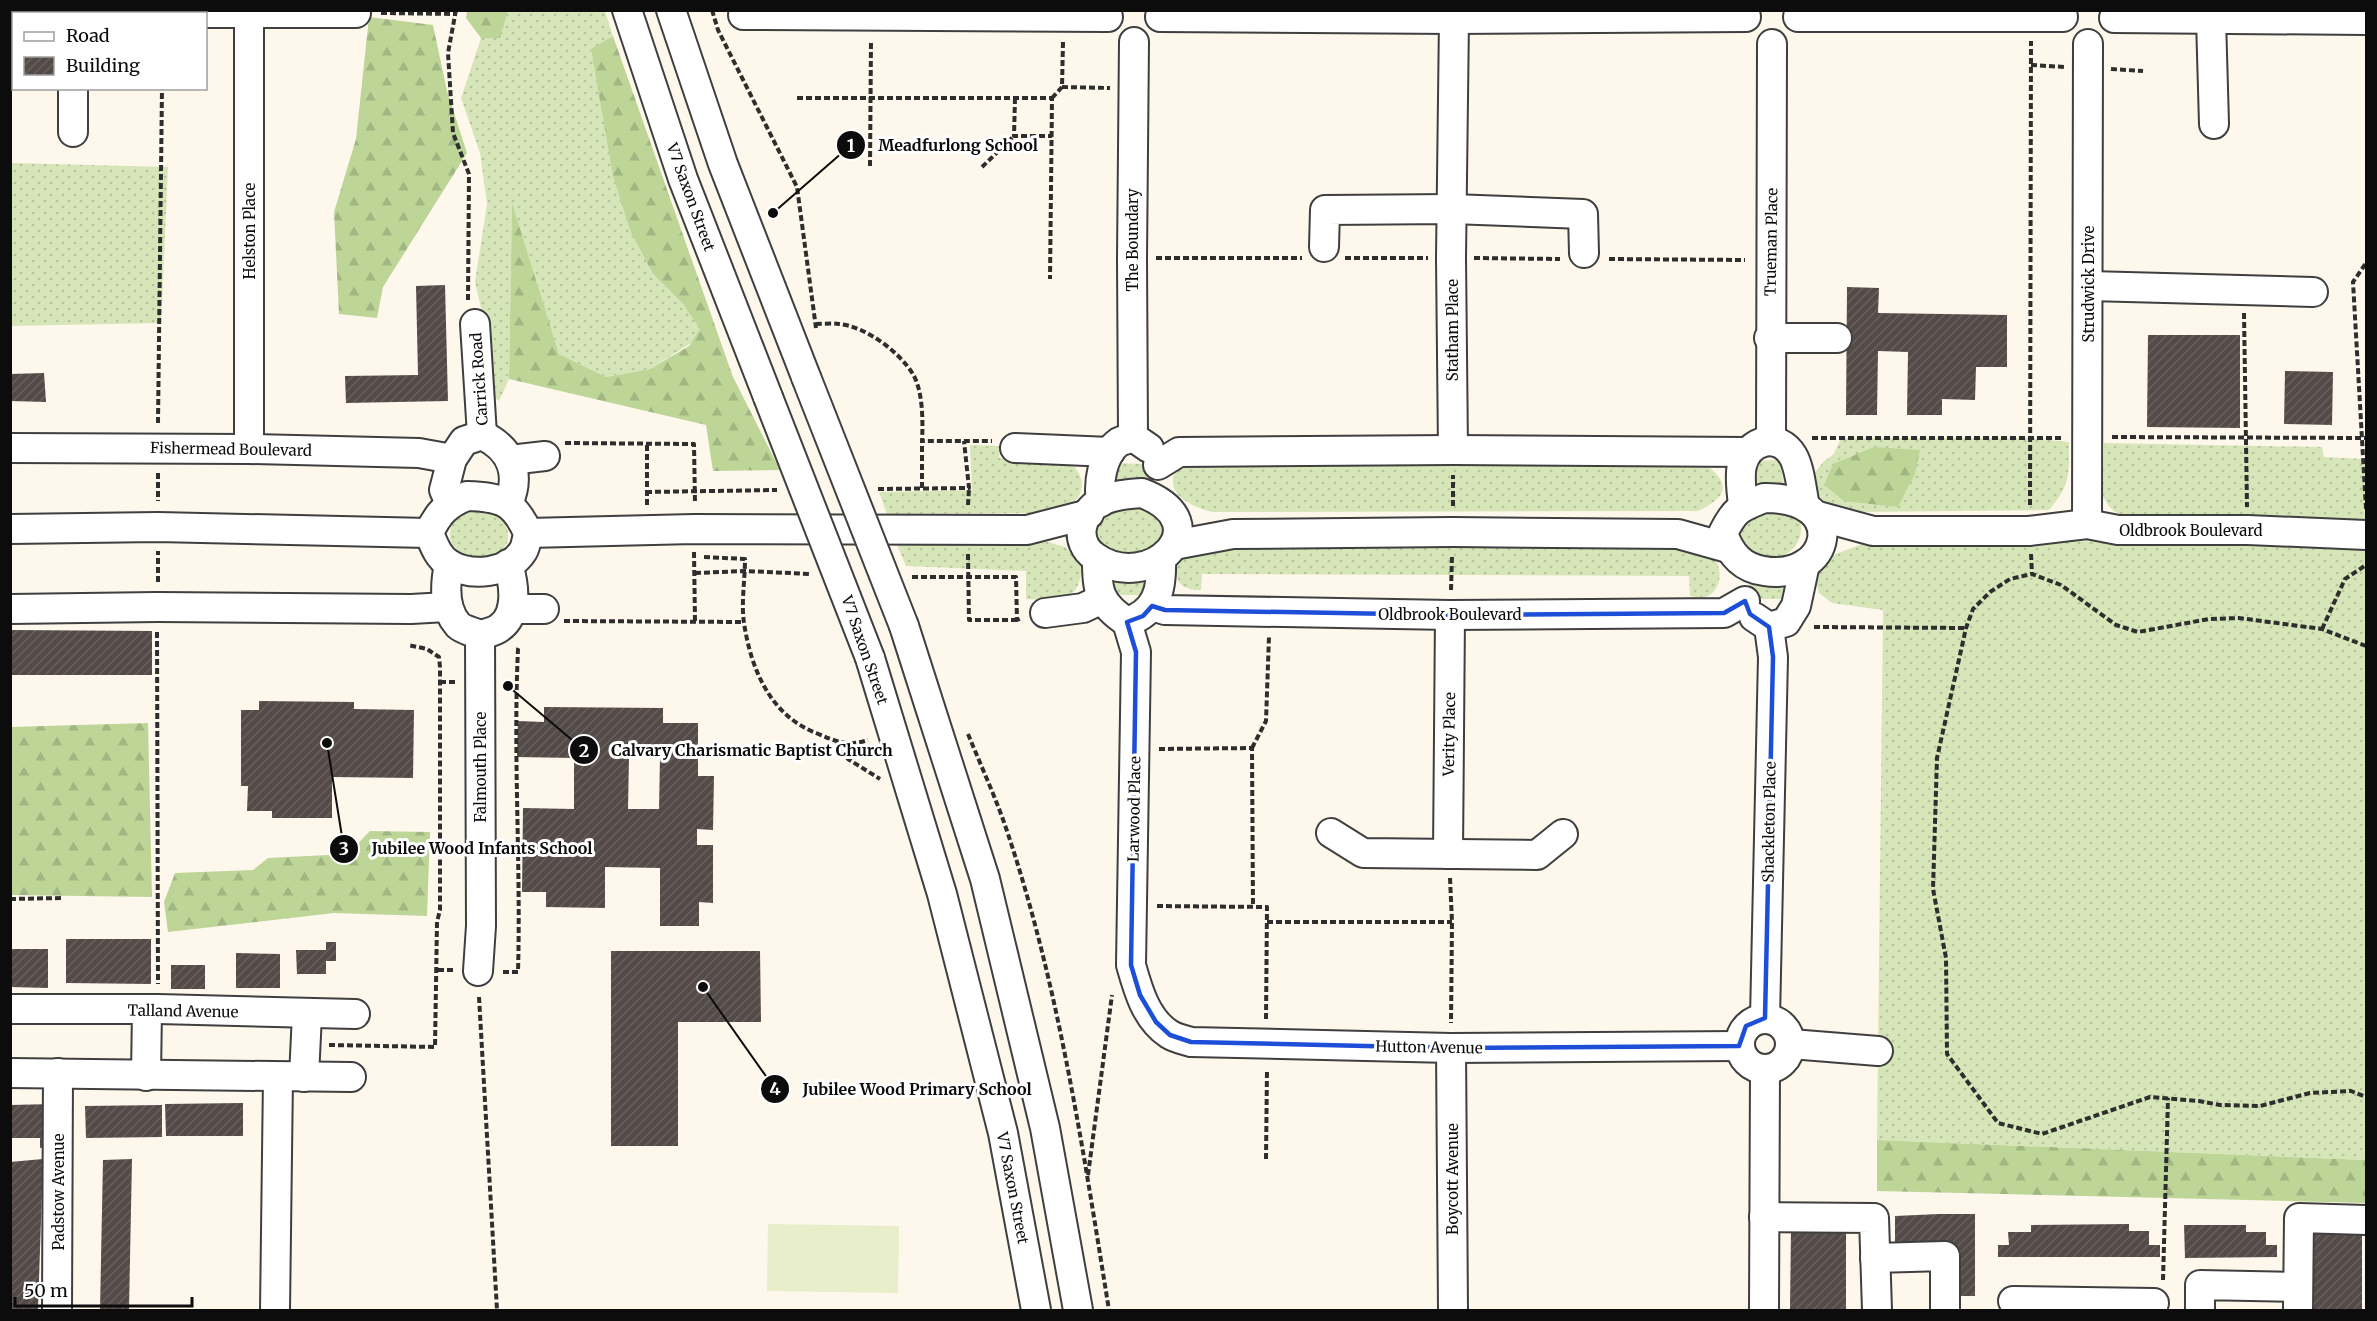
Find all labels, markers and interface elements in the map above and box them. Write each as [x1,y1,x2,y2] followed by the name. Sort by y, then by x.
[12,12,207,90] legend
[66,24,110,47] text: Road
[66,54,140,77] text: Building
[836,128,1049,162] callout: Meadfurlong School
[847,134,855,157] text: 1
[878,135,1038,155] text: Meadfurlong School
[662,139,719,254] street label: V7 Saxon Street
[240,182,259,279] street label: Helston Place
[1123,188,1142,292] street label: The Boundary
[1761,188,1781,296] street label: Trueman Place
[2079,225,2098,342] street label: Strudwick Drive
[1443,279,1462,381] street label: Statham Place
[466,332,492,426] street label: Carrick Road
[150,438,312,460] street label: Fishermead Boulevard
[2119,521,2263,540] street label: Oldbrook Boulevard
[837,592,893,707] street label: V7 Saxon Street
[1378,605,1522,624] street label: Oldbrook Boulevard
[1439,692,1459,777] street label: Verity Place
[471,711,490,822] street label: Falmouth Place
[569,733,905,767] callout: Calvary Charismatic Baptist Church
[579,739,589,762] text: 2
[611,740,893,760] text: Calvary Charismatic Baptist Church
[1124,756,1144,862] street label: Larwood Place
[1758,761,1780,883] street label: Shackleton Place
[329,832,604,866] callout: Jubilee Wood Infants School
[339,837,349,860] text: 3
[370,838,593,858] text: Jubilee Wood Infants School
[127,1001,239,1021] street label: Talland Avenue
[1375,1037,1483,1057] street label: Hutton Avenue
[760,1072,1044,1106] callout: Jubilee Wood Primary School
[769,1077,781,1100] text: 4
[801,1079,1032,1099] text: Jubilee Wood Primary School
[1443,1123,1462,1235] street label: Boycott Avenue
[993,1129,1033,1246] street label: V7 Saxon Street
[49,1133,68,1251] street label: Padstow Avenue
[15,1270,192,1308] scale bar
[24,1279,68,1302] text: 50 m

